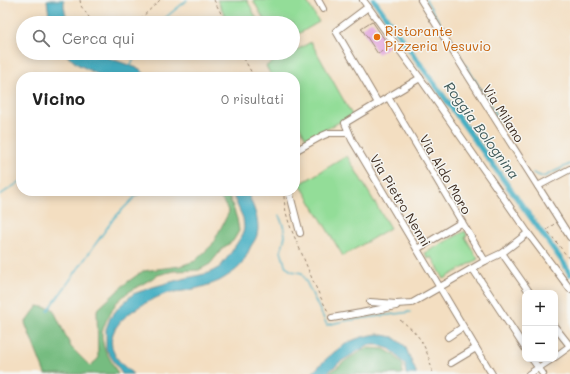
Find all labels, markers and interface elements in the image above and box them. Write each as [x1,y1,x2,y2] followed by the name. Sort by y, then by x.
[16,16,300,60] search box
[385,22,491,54] place label: Ristorante Pizzeria Vesuvio
[30,27,52,49] icon: search
[62,28,135,48] text: Cerca qui
[372,32,382,42] marker: Ristorante Pizzeria Vesuvio
[440,77,524,183] water label: Roggia Bolognina
[480,81,529,145] street label: Via Milano
[32,87,85,109] text: Vicino
[221,90,284,107] text: 0 risultati
[416,131,476,217] street label: Via Aldo Moro
[367,151,435,249] street label: Via Pietro Nenni
[522,290,558,362] map controls
[522,290,558,326] button: +
[522,326,558,362] button: −

